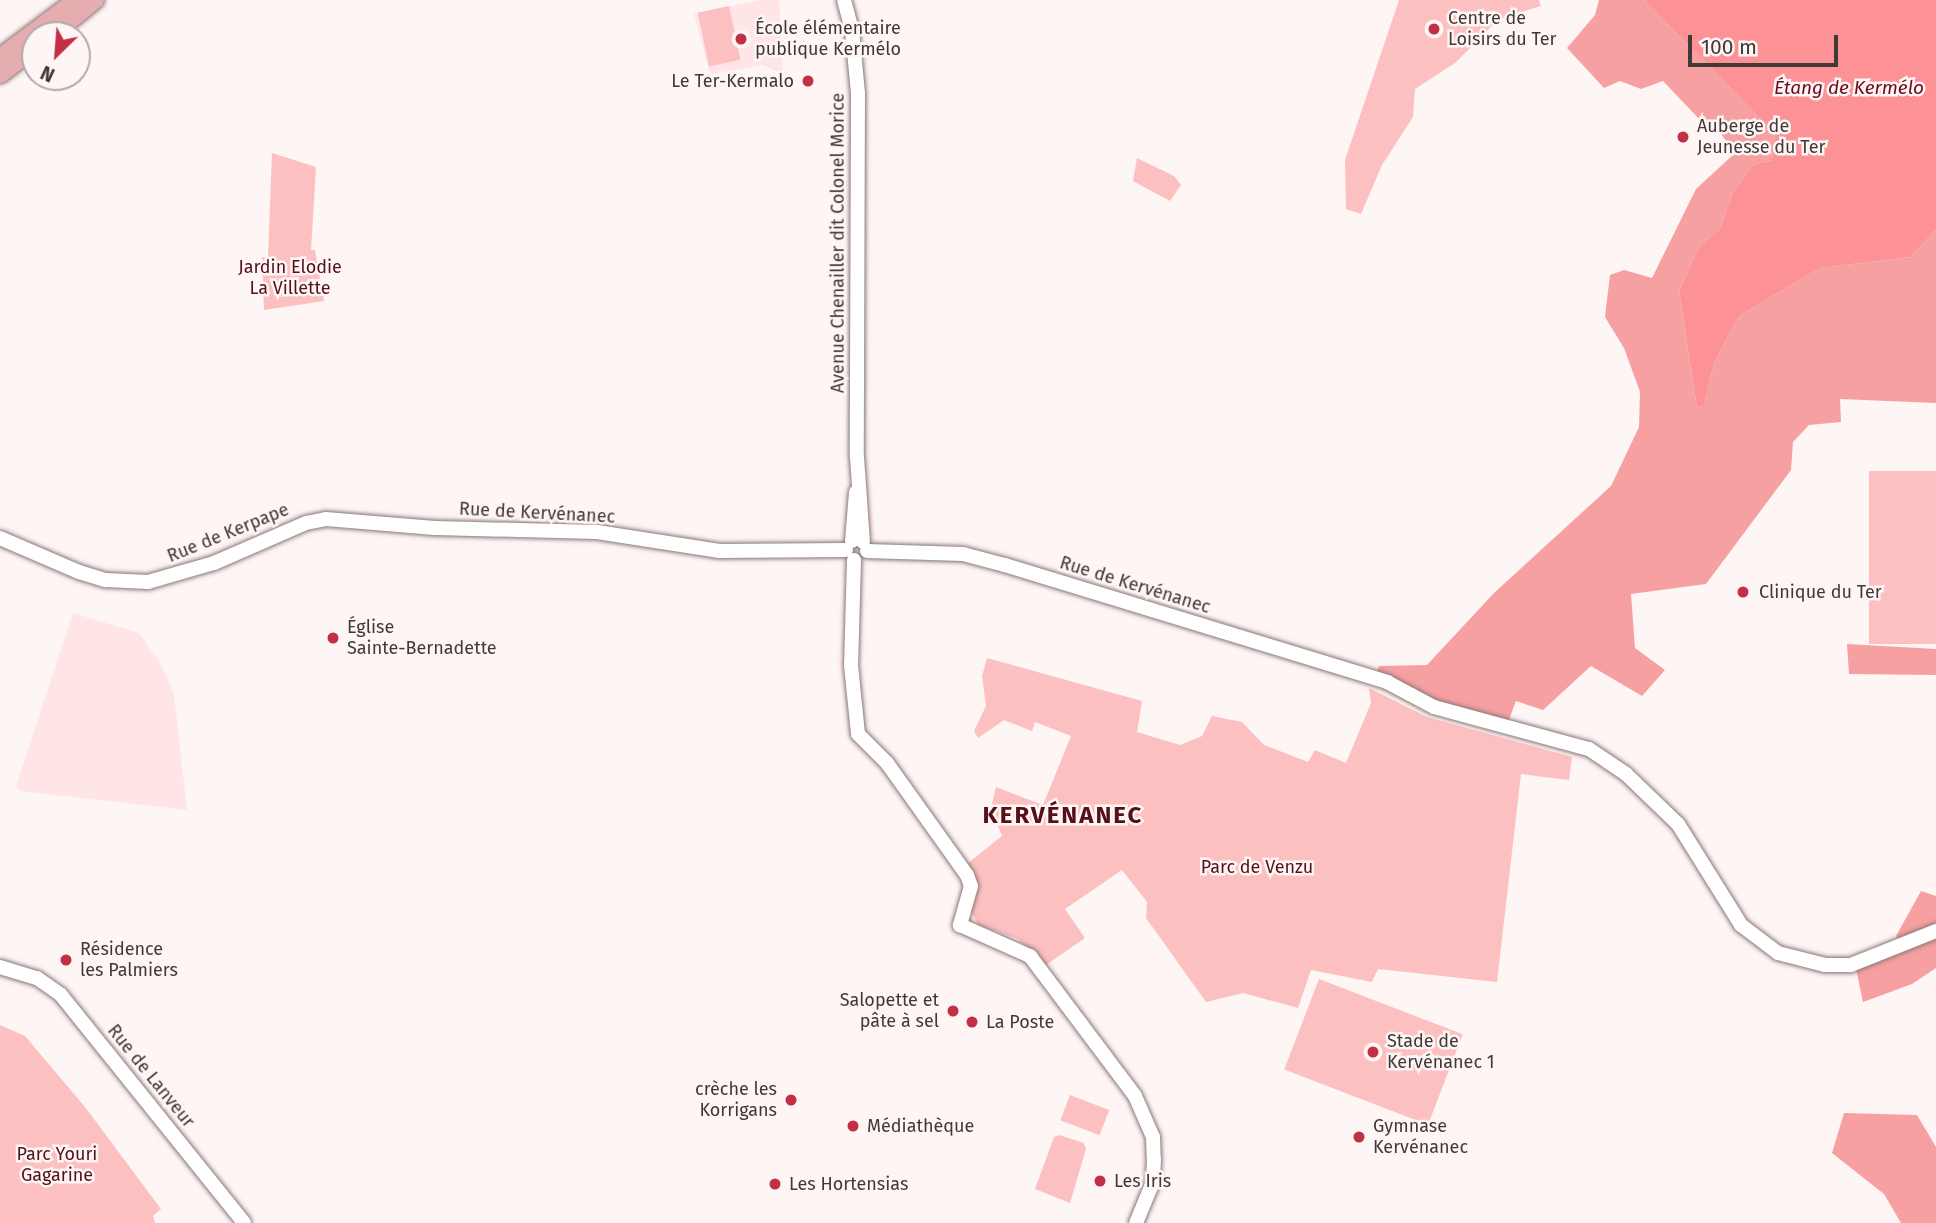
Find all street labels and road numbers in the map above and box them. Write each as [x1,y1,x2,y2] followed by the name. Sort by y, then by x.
[827,93,849,393] street label: Avenue Chenailler dit Colonel Morice
[458,498,616,528] street label: Rue de Kervénanec
[164,499,292,567] street label: Rue de Kerpape
[1057,552,1213,618] street label: Rue de Kervénanec
[103,1020,199,1132] street label: Rue de Lanveur

